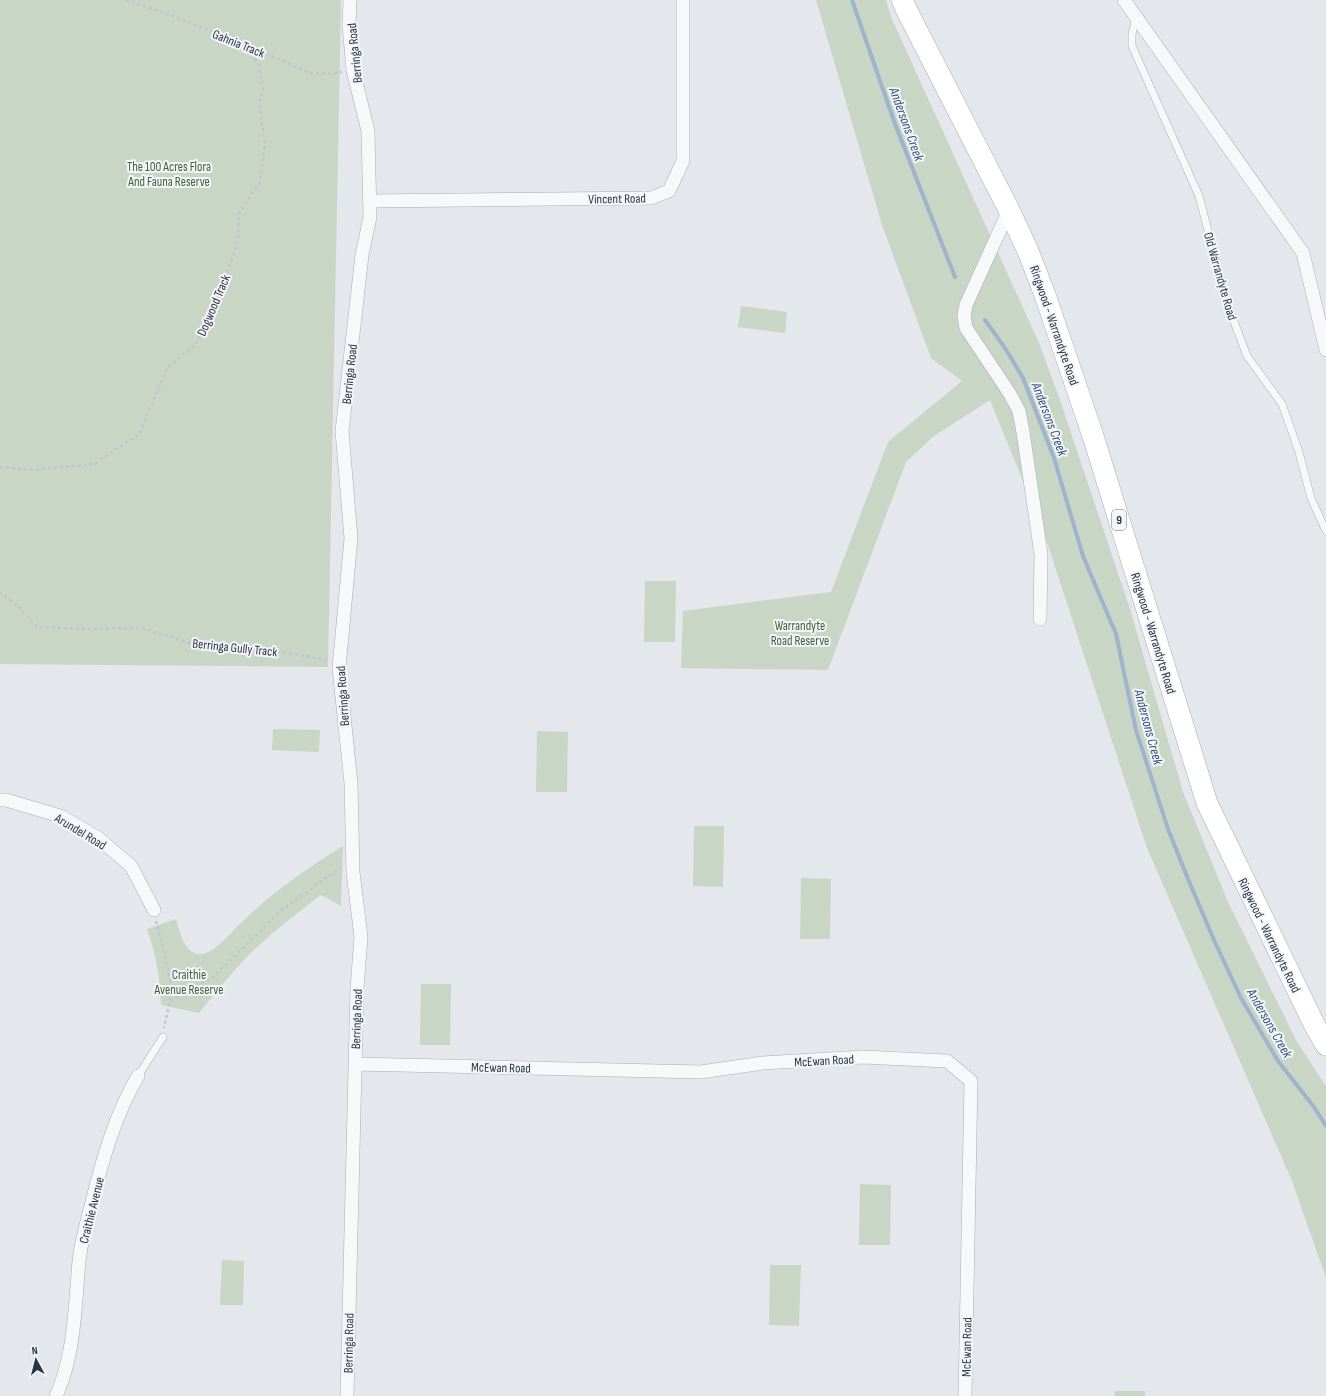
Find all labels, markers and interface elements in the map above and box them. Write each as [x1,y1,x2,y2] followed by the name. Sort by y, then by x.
[344,22,366,84] street label: Berringa Road
[210,26,267,62] street label: Gahnia Track
[885,84,928,164] water label: Andersons Creek
[127,159,211,190] park label: The 100 Acres Flora And Fauna Reserve
[588,190,646,208] street label: Vincent Road
[1200,231,1240,322] street label: Old Warrandyte Road
[1026,263,1082,387] street label: Ringwood - Warrandyte Road
[194,272,234,339] street label: Dogwood Track
[339,343,361,405] street label: Berringa Road
[1027,379,1072,459] water label: Andersons Creek
[1112,510,1126,530] road number: 9
[1127,571,1179,696] street label: Ringwood - Warrandyte Road
[771,618,829,649] park label: Warrandyte Road Reserve
[192,636,278,660] street label: Berringa Gully Track
[333,665,353,727] street label: Berringa Road
[1130,687,1167,767] water label: Andersons Creek
[51,810,109,853] street label: Arundel Road
[1234,875,1304,995] street label: Ringwood - Warrandyte Road
[154,967,223,998] park label: Craithie Avenue Reserve
[1242,985,1297,1062] water label: Andersons Creek
[348,989,366,1049] street label: Berringa Road
[794,1051,854,1071] street label: McEwan Road
[471,1059,531,1077] street label: McEwan Road
[76,1175,108,1245] street label: Craithie Avenue
[340,1313,358,1373] street label: Berringa Road
[958,1317,976,1377] street label: McEwan Road
[16,1340,56,1380] north arrow
[31,1344,39,1357] text: N

